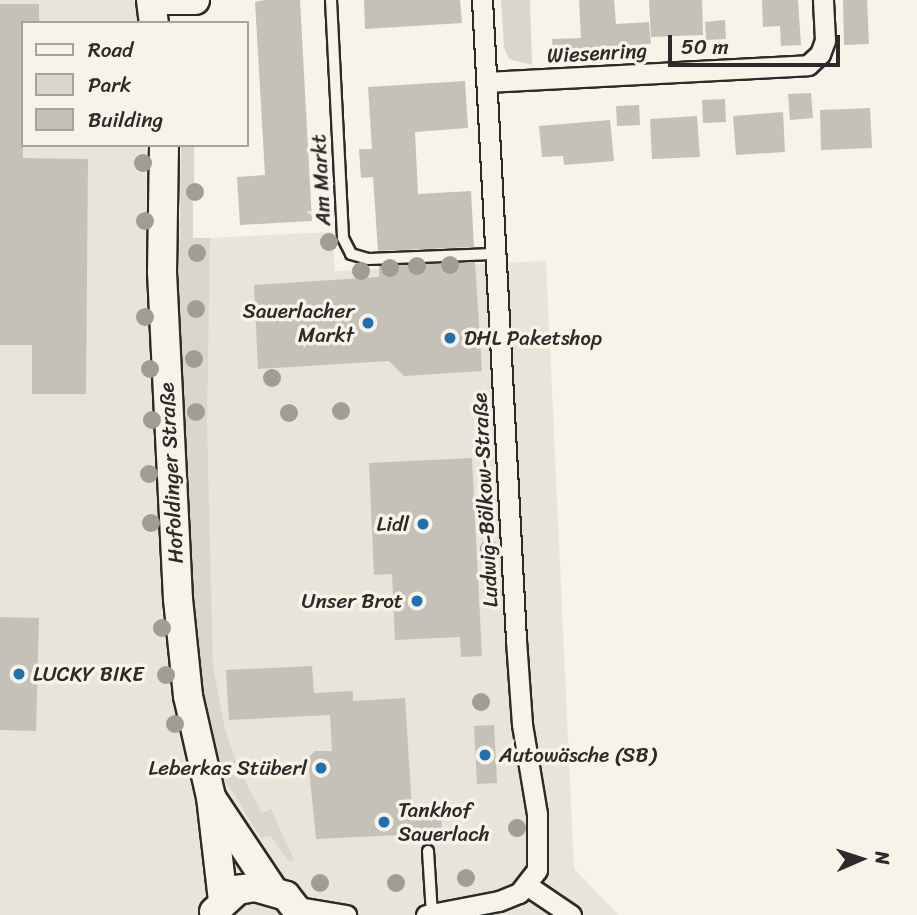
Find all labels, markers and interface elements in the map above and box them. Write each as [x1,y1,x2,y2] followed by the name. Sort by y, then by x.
[21,21,248,147] legend
[672,21,844,65] scale bar
[681,28,729,66] text: 50 m
[88,31,133,69] text: Road
[546,38,648,68] street label: Wiesenring
[88,66,131,104] text: Park
[88,101,163,139] text: Building
[306,134,336,226] street label: Am Markt
[243,298,354,348] place label: Sauerlacher Markt
[360,315,376,331] marker: Sauerlacher Markt
[464,325,602,351] place label: DHL Paketshop
[442,330,458,346] marker: DHL Paketshop
[154,381,188,565] street label: Hofoldinger Straße
[467,392,503,608] street label: Ludwig-Bölkow-Straße
[376,511,409,537] place label: Lidl
[415,516,431,532] marker: Lidl
[302,588,403,614] place label: Unser Brot
[409,593,425,609] marker: Unser Brot
[33,661,145,687] place label: LUCKY BIKE
[11,666,27,682] marker: LUCKY BIKE
[499,742,656,768] place label: Autowäsche (SB)
[477,747,493,763] marker: Autowäsche (SB)
[149,755,307,781] place label: Leberkas Stüberl
[313,760,329,776] marker: Leberkas Stüberl
[398,797,490,847] place label: Tankhof Sauerlach
[376,814,392,830] marker: Tankhof Sauerlach
[826,824,896,894] north arrow
[866,850,899,865] text: N

